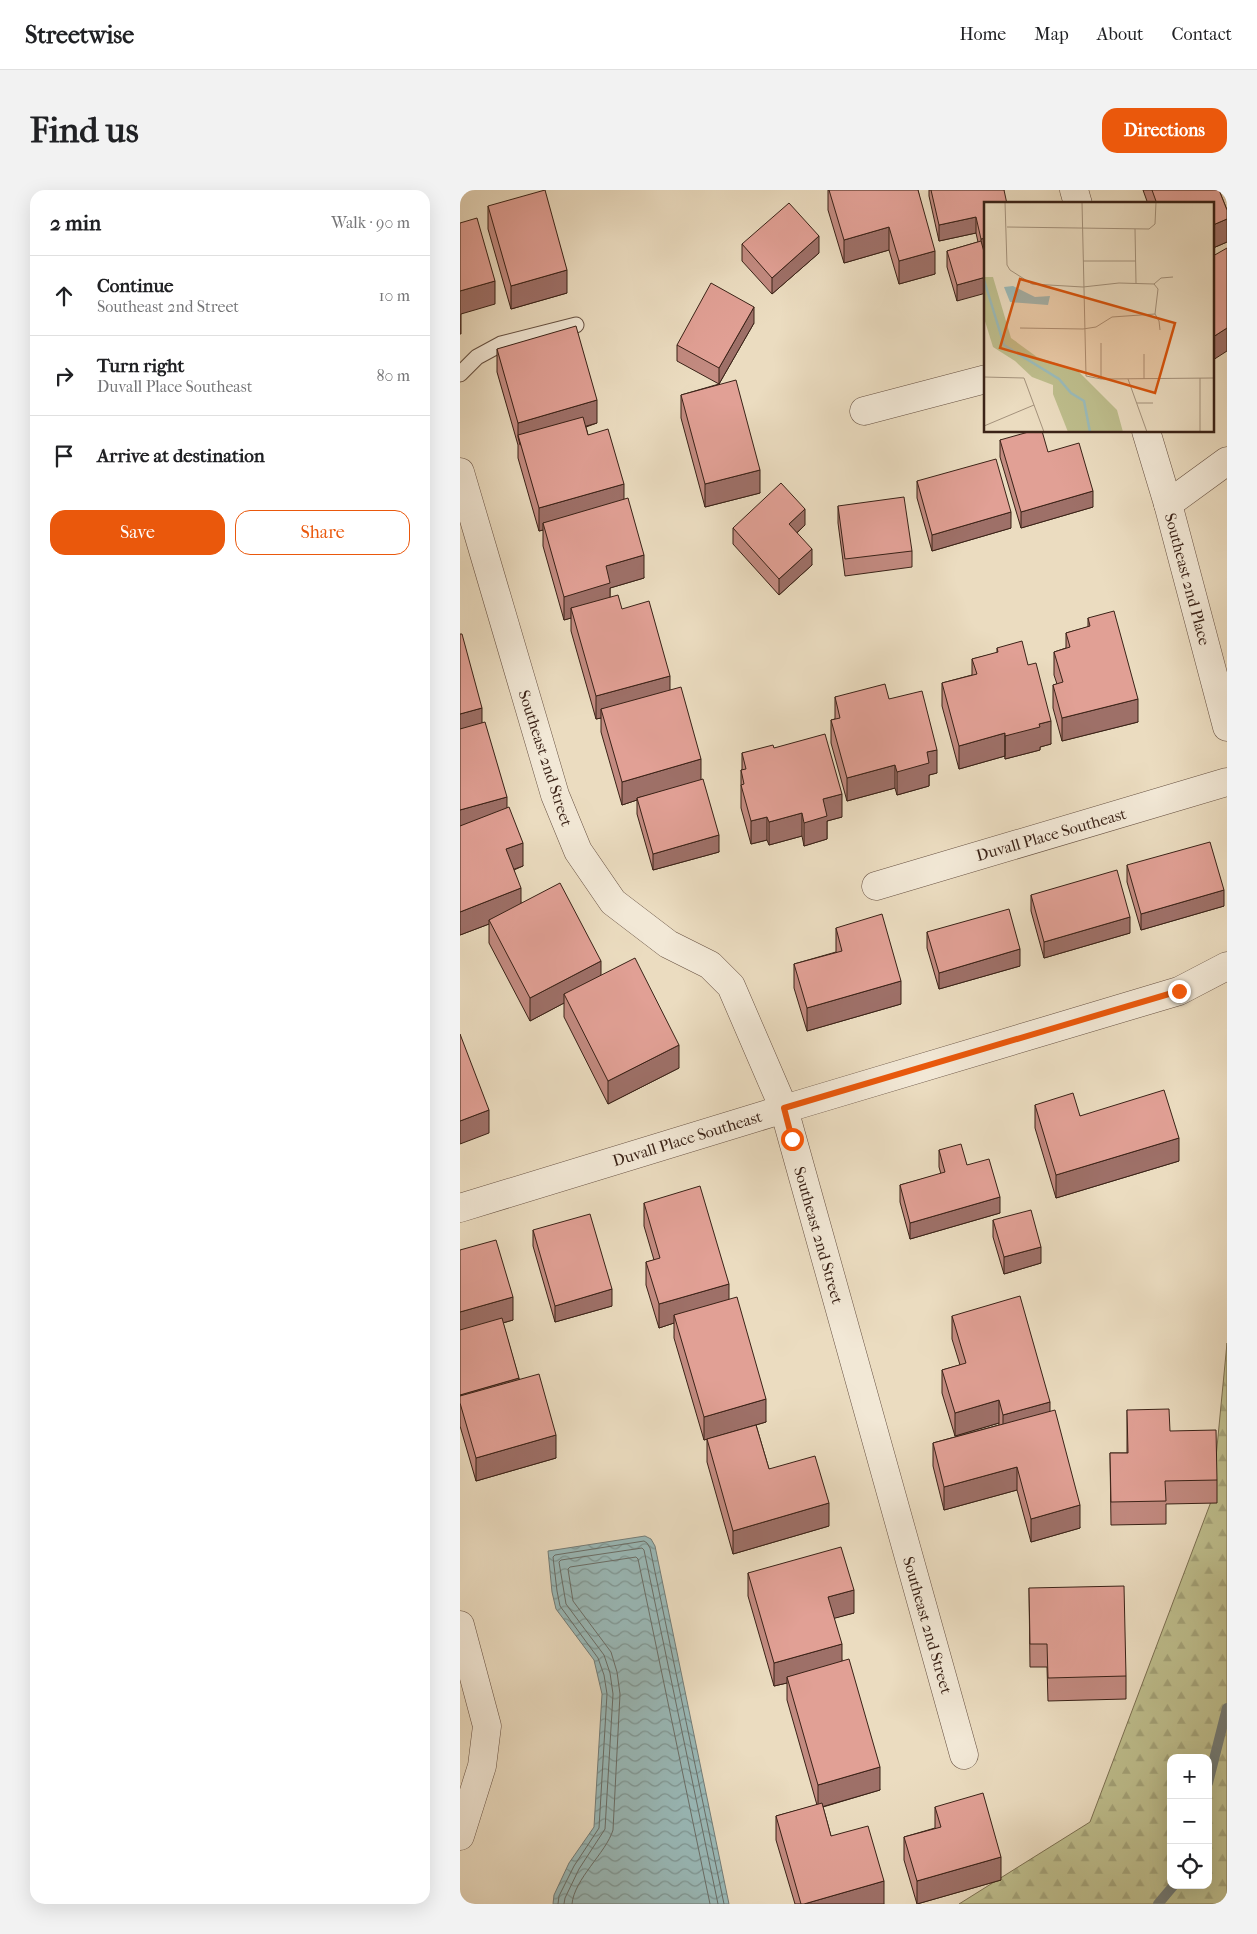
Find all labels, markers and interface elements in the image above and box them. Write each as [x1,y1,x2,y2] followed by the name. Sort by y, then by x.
[25,21,134,49] text: Streetwise
[959,24,1006,45] text: Home
[1034,24,1069,45] text: Map
[1097,24,1143,45] text: About
[1171,24,1232,45] text: Contact
[1102,108,1227,153] button: Directions
[30,110,139,151] text: Find us
[984,202,1214,432] inset map
[50,211,101,235] text: 2 min
[331,213,410,232] text: Walk · 90 m
[97,275,173,297] text: Continue
[50,282,78,310] icon: ahead
[379,286,410,305] text: 10 m
[97,297,239,316] text: Southeast 2nd Street
[97,355,184,377] text: Turn right
[50,362,78,390] icon: right
[376,366,410,385] text: 80 m
[97,377,252,396] text: Duvall Place Southeast
[50,442,78,470] icon: arrive
[97,445,265,467] text: Arrive at destination
[50,510,225,555] button: Save
[235,510,410,555] button: Share
[1161,511,1214,647] street label: Southeast 2nd Place
[515,688,577,829] street label: Southeast 2nd Street
[974,804,1129,865] street label: Duvall Place Southeast
[1168,980,1191,1003] route end
[610,1107,764,1170] street label: Duvall Place Southeast
[781,1128,804,1151] route start
[790,1164,847,1306] street label: Southeast 2nd Street
[899,1554,956,1696] street label: Southeast 2nd Street
[1167,1754,1212,1889] map controls
[1167,1754,1212,1799] button: +
[1167,1799,1212,1844] button: −
[1167,1844,1212,1889] button: locate

